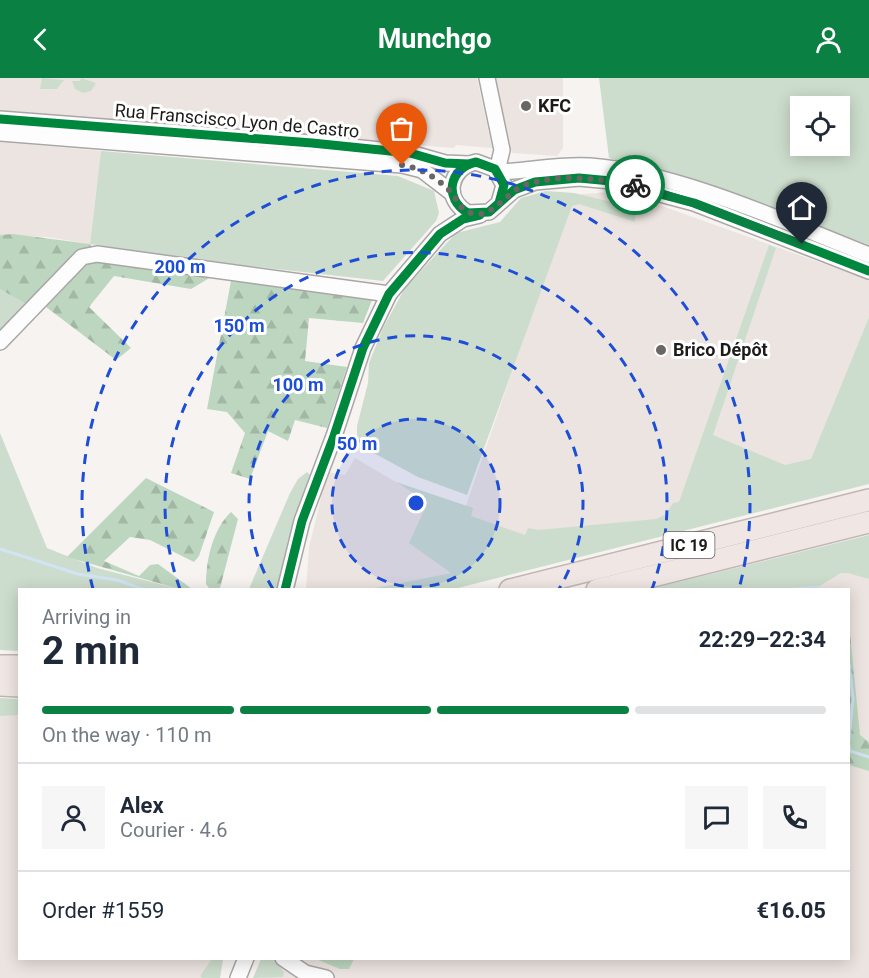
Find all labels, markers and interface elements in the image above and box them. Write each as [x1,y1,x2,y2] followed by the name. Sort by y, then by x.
[24,23,57,56] icon: back
[378,23,491,55] text: Munchgo
[812,23,845,56] icon: person
[538,95,571,116] place label: KFC
[790,96,850,156] map controls
[790,96,850,156] button: locate
[114,99,360,142] street label: Rua Franscisco Lyon de Castro
[519,99,533,113] marker: KFC
[376,103,427,165] pin
[385,112,418,145] icon: bag
[605,155,665,215] courier
[619,169,652,202] icon: bike
[776,182,827,244] pin
[785,191,818,224] icon: home
[154,256,206,277] text: 200 m
[213,315,265,336] text: 150 m
[673,339,768,360] place label: Brico Dépôt
[654,343,668,357] marker: Brico Dépôt
[272,374,324,395] text: 100 m
[337,433,377,454] text: 50 m
[406,493,426,513] centre of rings
[664,532,714,558] road number: IC 19
[42,605,131,629] text: Arriving in
[699,627,826,652] text: 22:29–22:34
[42,628,140,674] text: 2 min
[42,723,211,747] text: On the way · 110 m
[42,786,105,849] button: person
[685,786,748,849] button: chat
[763,786,826,849] button: phone
[120,793,164,818] text: Alex
[120,818,227,842] text: Courier · 4.6
[42,898,164,923] text: Order #1559
[757,898,826,923] text: €16.05

